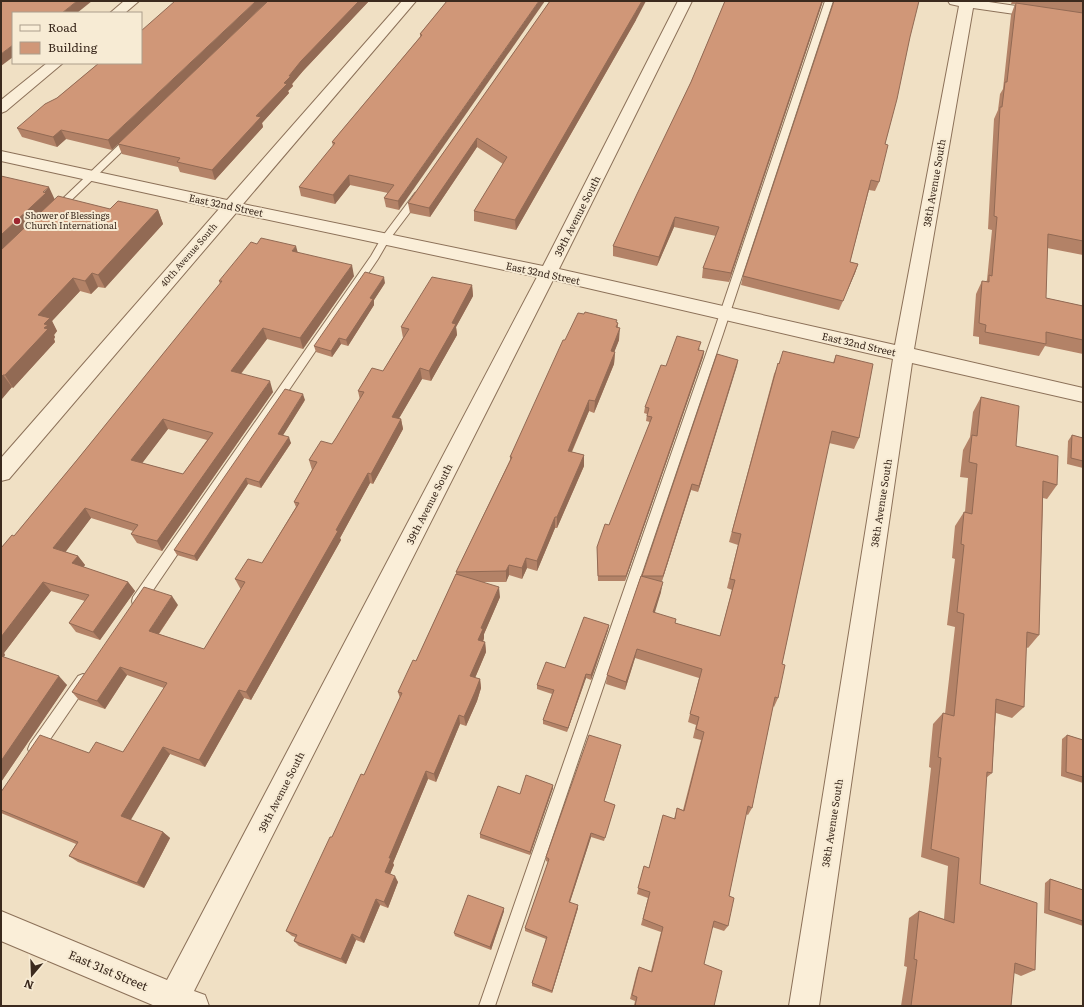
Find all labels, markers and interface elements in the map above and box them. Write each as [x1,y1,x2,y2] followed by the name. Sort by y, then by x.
[12,12,142,64] legend
[48,18,78,36] text: Road
[48,38,98,56] text: Building
[918,137,949,228] street label: 38th Avenue South
[550,172,604,259] street label: 39th Avenue South
[188,189,265,220] street label: East 32nd Street
[25,208,117,232] place label: Shower of Blessings Church International
[12,216,22,226] marker: Shower of Blessings Church International
[157,219,220,289] street label: 40th Avenue South
[505,257,582,288] street label: East 32nd Street
[821,328,898,359] street label: East 32nd Street
[866,457,895,548] street label: 38th Avenue South
[402,460,456,547] street label: 39th Avenue South
[254,748,308,835] street label: 39th Avenue South
[817,777,846,868] street label: 38th Avenue South
[66,945,151,995] street label: East 31st Street
[12,955,52,995] north arrow
[21,976,35,994] text: N

